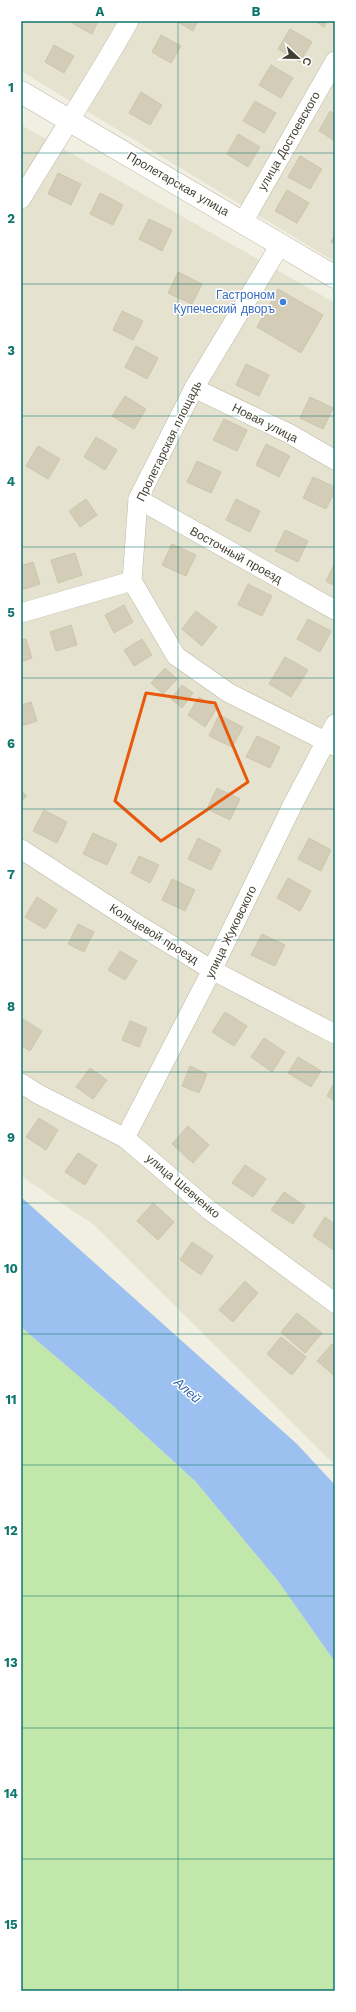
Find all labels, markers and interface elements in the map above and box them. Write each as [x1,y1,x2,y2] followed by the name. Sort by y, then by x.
[96,4,105,19] text: A
[252,4,261,19] text: B
[278,38,318,78] north arrow
[299,55,314,68] text: С
[8,80,14,95] text: 1
[255,89,323,193] street label: улица Достоевского
[125,149,232,219] street label: Пролетарская улица
[7,211,15,226] text: 2
[173,288,275,316] place label: Гастроном Купеческий дворъ
[278,297,288,307] marker: Гастроном Купеческий дворъ
[7,343,15,358] text: 3
[134,378,204,504] street label: Пролетарская площадь
[230,400,300,446] street label: Новая улица
[7,474,16,489] text: 4
[187,524,285,586] street label: Восточный проезд
[7,605,15,620] text: 5
[7,736,15,751] text: 6
[7,867,15,882] text: 7
[203,883,260,981] street label: улица Жуковского
[107,901,201,967] street label: Кольцевой проезд
[7,999,15,1014] text: 8
[7,1130,15,1145] text: 9
[143,1151,223,1221] street label: улица Шевченко
[4,1261,18,1276] text: 10
[171,1374,204,1406] water label: Алей
[5,1392,17,1407] text: 11
[4,1523,18,1538] text: 12
[4,1655,18,1670] text: 13
[4,1786,19,1801] text: 14
[4,1917,18,1932] text: 15

